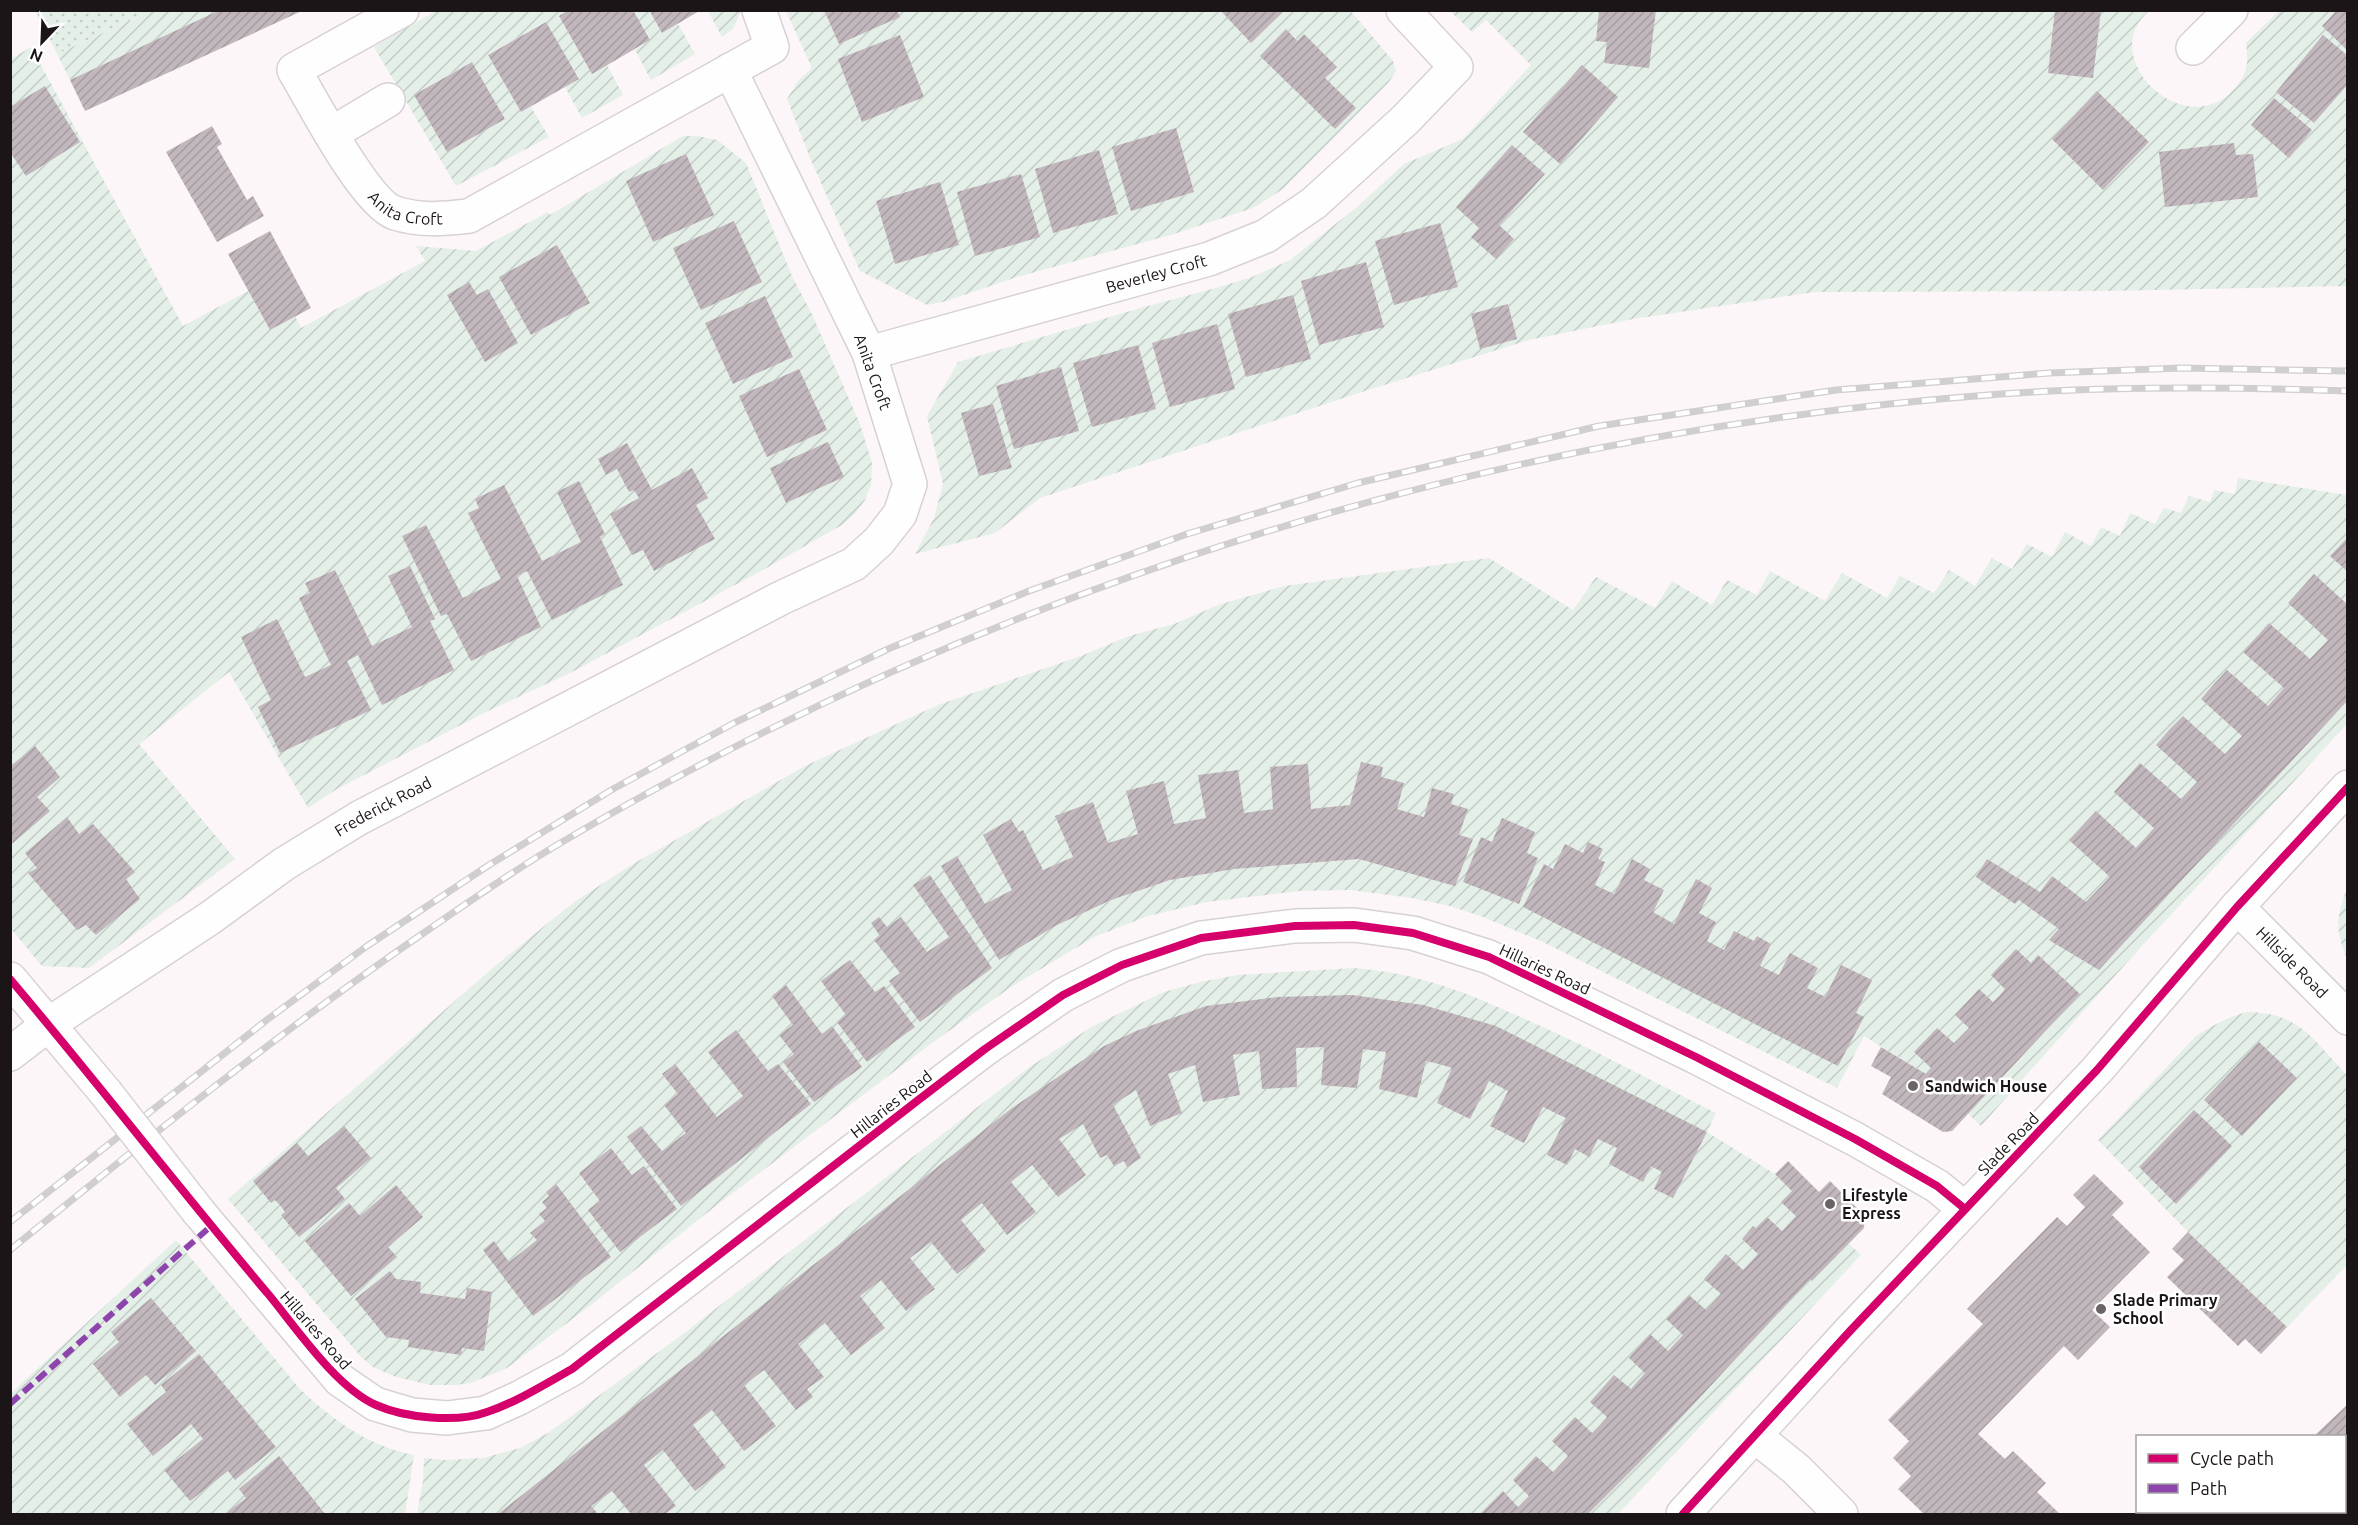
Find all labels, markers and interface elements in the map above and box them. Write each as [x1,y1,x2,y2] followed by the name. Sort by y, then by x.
[12,12,72,72] north arrow
[27,45,45,66] text: N
[365,187,444,228] street label: Anita Croft
[1104,251,1209,296] street label: Beverley Croft
[851,332,895,413] street label: Anita Croft
[331,773,434,840] street label: Frederick Road
[2253,923,2331,1001] street label: Hillside Road
[1497,940,1593,998] street label: Hillaries Road
[847,1067,935,1141] street label: Hillaries Road
[1925,1077,2047,1095] place label: Sandwich House
[1906,1079,1920,1093] marker: Sandwich House
[1974,1109,2042,1179] street label: Slade Road
[1842,1186,1908,1222] place label: Lifestyle Express
[1823,1197,1837,1211] marker: Lifestyle Express
[277,1287,355,1373] street label: Hillaries Road
[2113,1291,2218,1327] place label: Slade Primary School
[2094,1302,2108,1316] marker: Slade Primary School
[2136,1435,2346,1513] legend
[2190,1448,2274,1468] text: Cycle path
[2190,1478,2227,1498] text: Path

